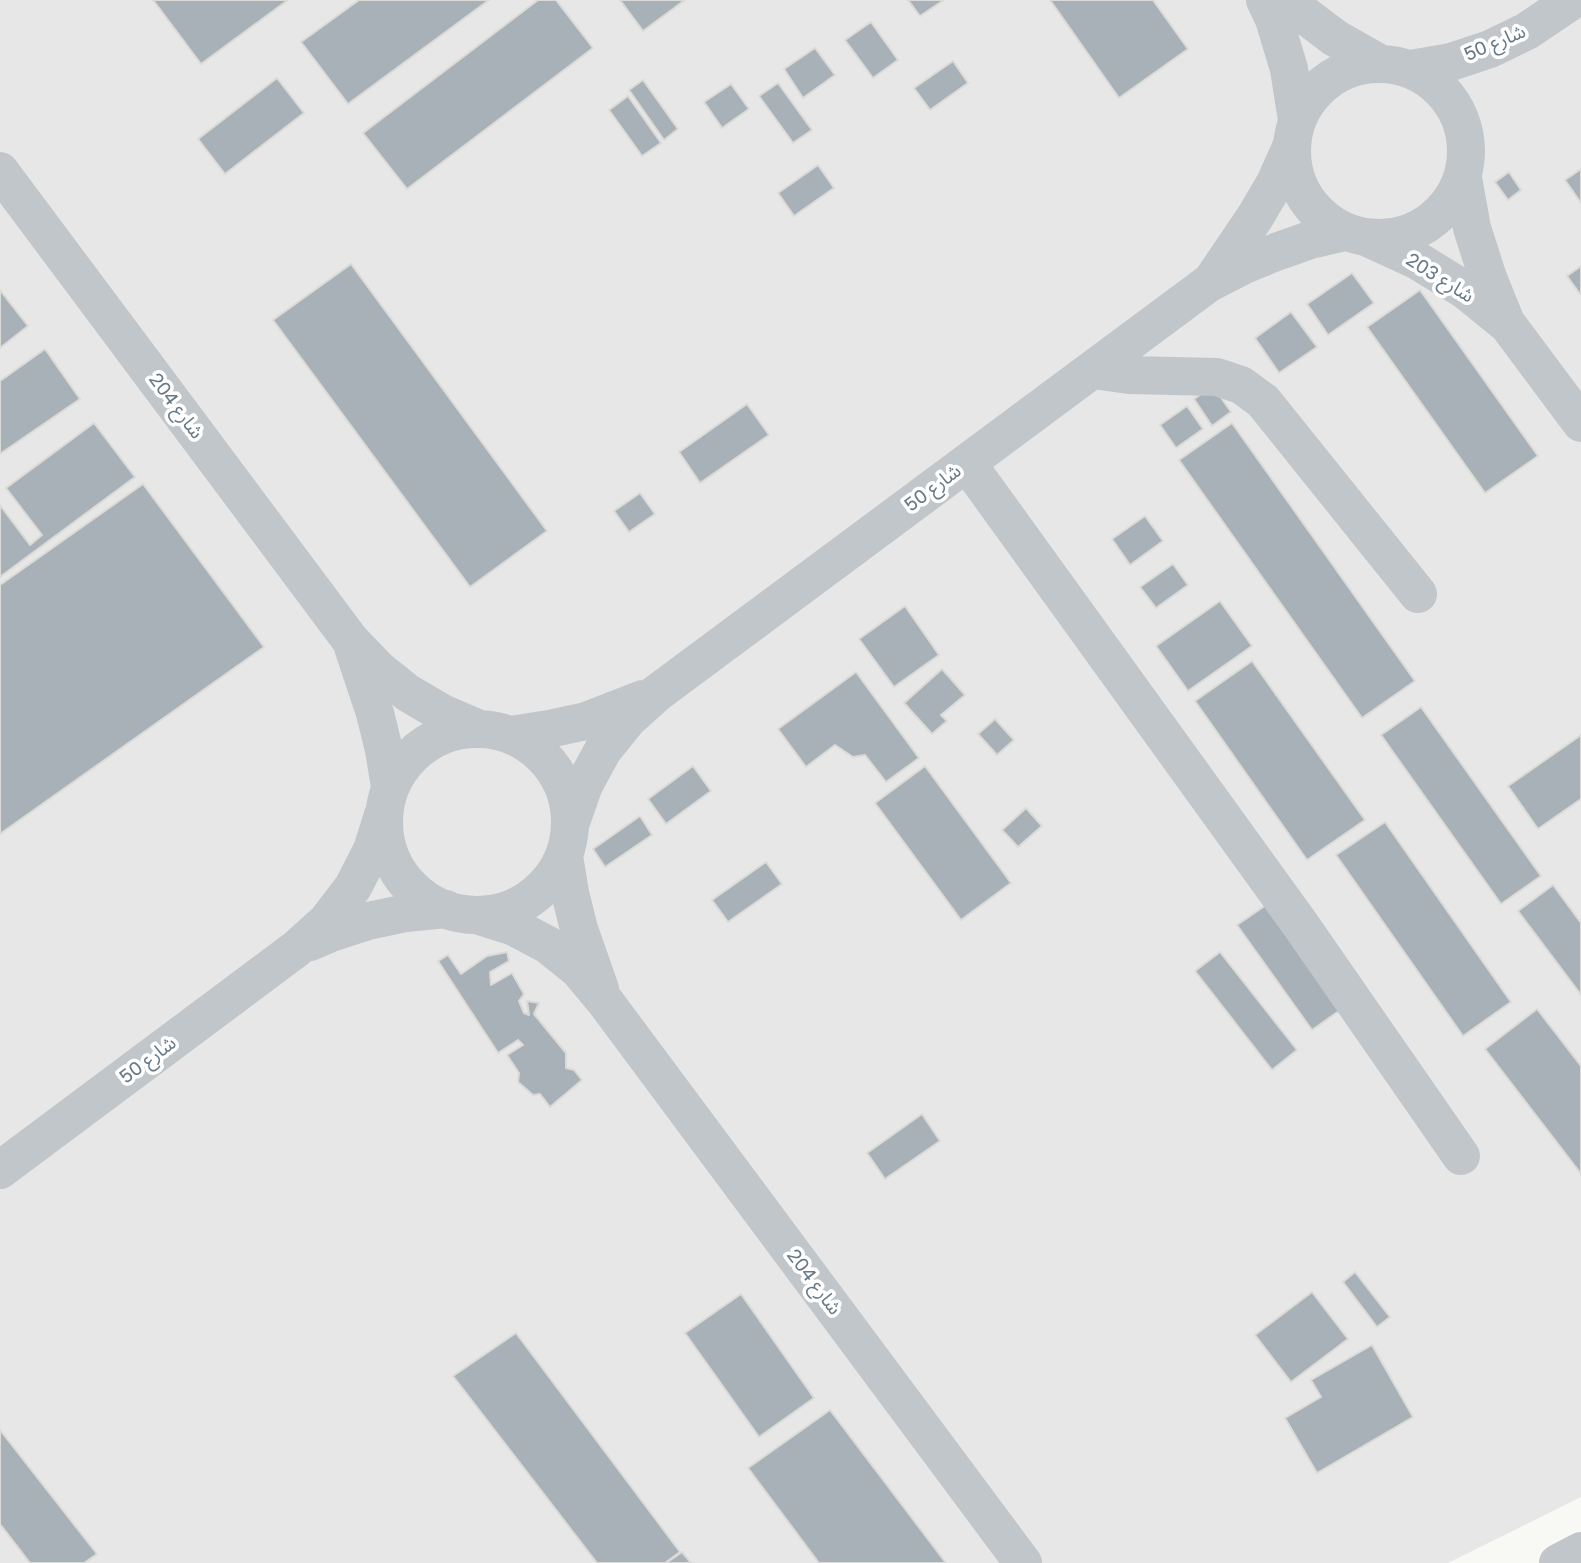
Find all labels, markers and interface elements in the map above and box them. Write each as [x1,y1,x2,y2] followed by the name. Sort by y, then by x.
[1461,20,1529,66] street label: شارع 50
[1402,248,1478,308] street label: شارع 203
[144,369,208,443] street label: شارع 204
[900,459,966,517] street label: شارع 50
[115,1031,181,1089] street label: شارع 50
[782,1245,846,1319] street label: شارع 204

